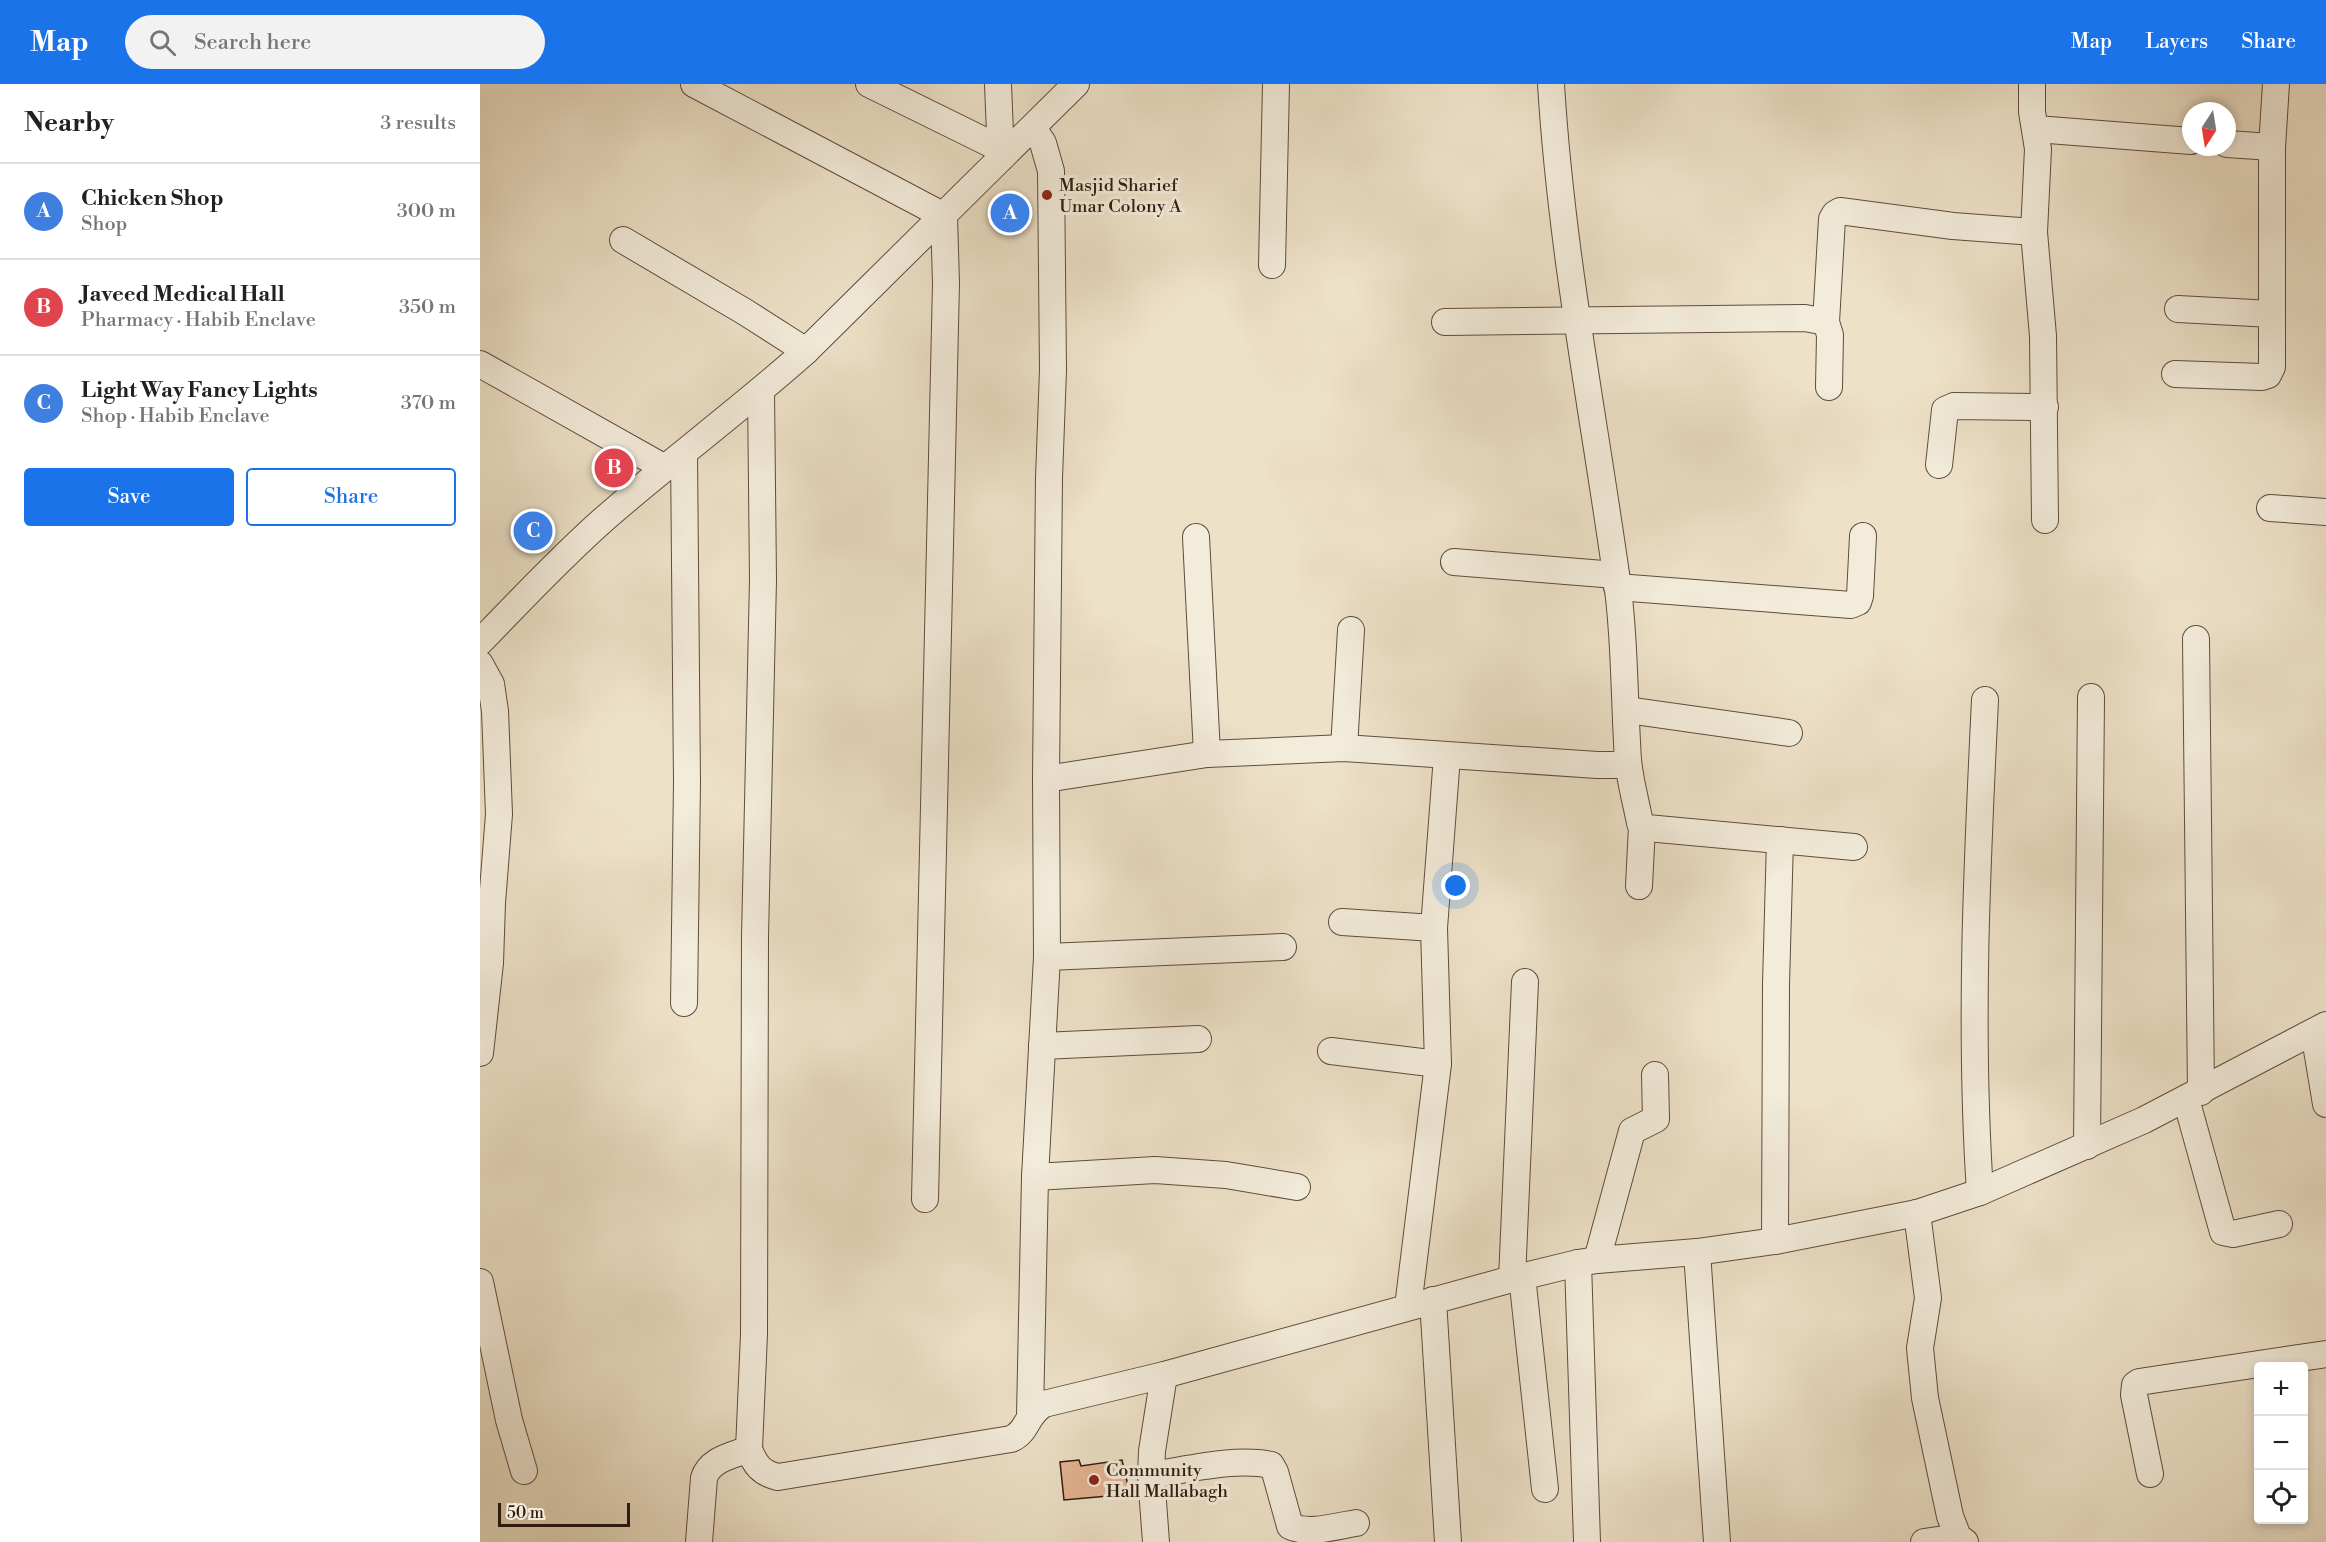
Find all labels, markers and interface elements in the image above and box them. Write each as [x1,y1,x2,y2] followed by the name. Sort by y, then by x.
[125,15,545,69] search box
[30,25,89,60] text: Map
[146,26,179,59] icon: search
[194,29,311,56] text: Search here
[2071,29,2112,55] text: Map
[2145,29,2208,55] text: Layers
[2241,29,2296,55] text: Share
[2182,102,2236,156] north arrow
[24,107,114,139] text: Nearby
[380,111,456,136] text: 3 results
[1059,174,1182,218] place label: Masjid Sharief Umar Colony A
[81,185,224,212] text: Chicken Shop
[1040,188,1054,202] marker: Masjid Sharief Umar Colony A
[990,190,1030,236] pin: A
[36,199,51,224] text: A
[397,199,456,224] text: 300 m
[81,212,127,237] text: Shop
[81,281,285,308] text: Javeed Medical Hall
[36,295,51,320] text: B
[399,295,456,320] text: 350 m
[81,308,316,333] text: Pharmacy · Habib Enclave
[81,377,318,404] text: Light Way Fancy Lights
[36,391,51,416] text: C
[401,391,456,416] text: 370 m
[81,404,270,429] text: Shop · Habib Enclave
[594,446,634,490] pin: B
[24,468,234,526] button: Save
[246,468,456,526] button: Share
[514,508,552,554] pin: C
[1441,871,1470,900] your location
[2254,1362,2308,1524] map controls
[2254,1362,2308,1416] button: +
[2254,1416,2308,1470] button: −
[1106,1459,1228,1503] place label: Community Hall Mallabagh
[2254,1470,2308,1524] button: locate
[1087,1473,1101,1487] marker: Community Hall Mallabagh
[498,1500,630,1528] scale bar
[507,1503,544,1523] text: 50 m

